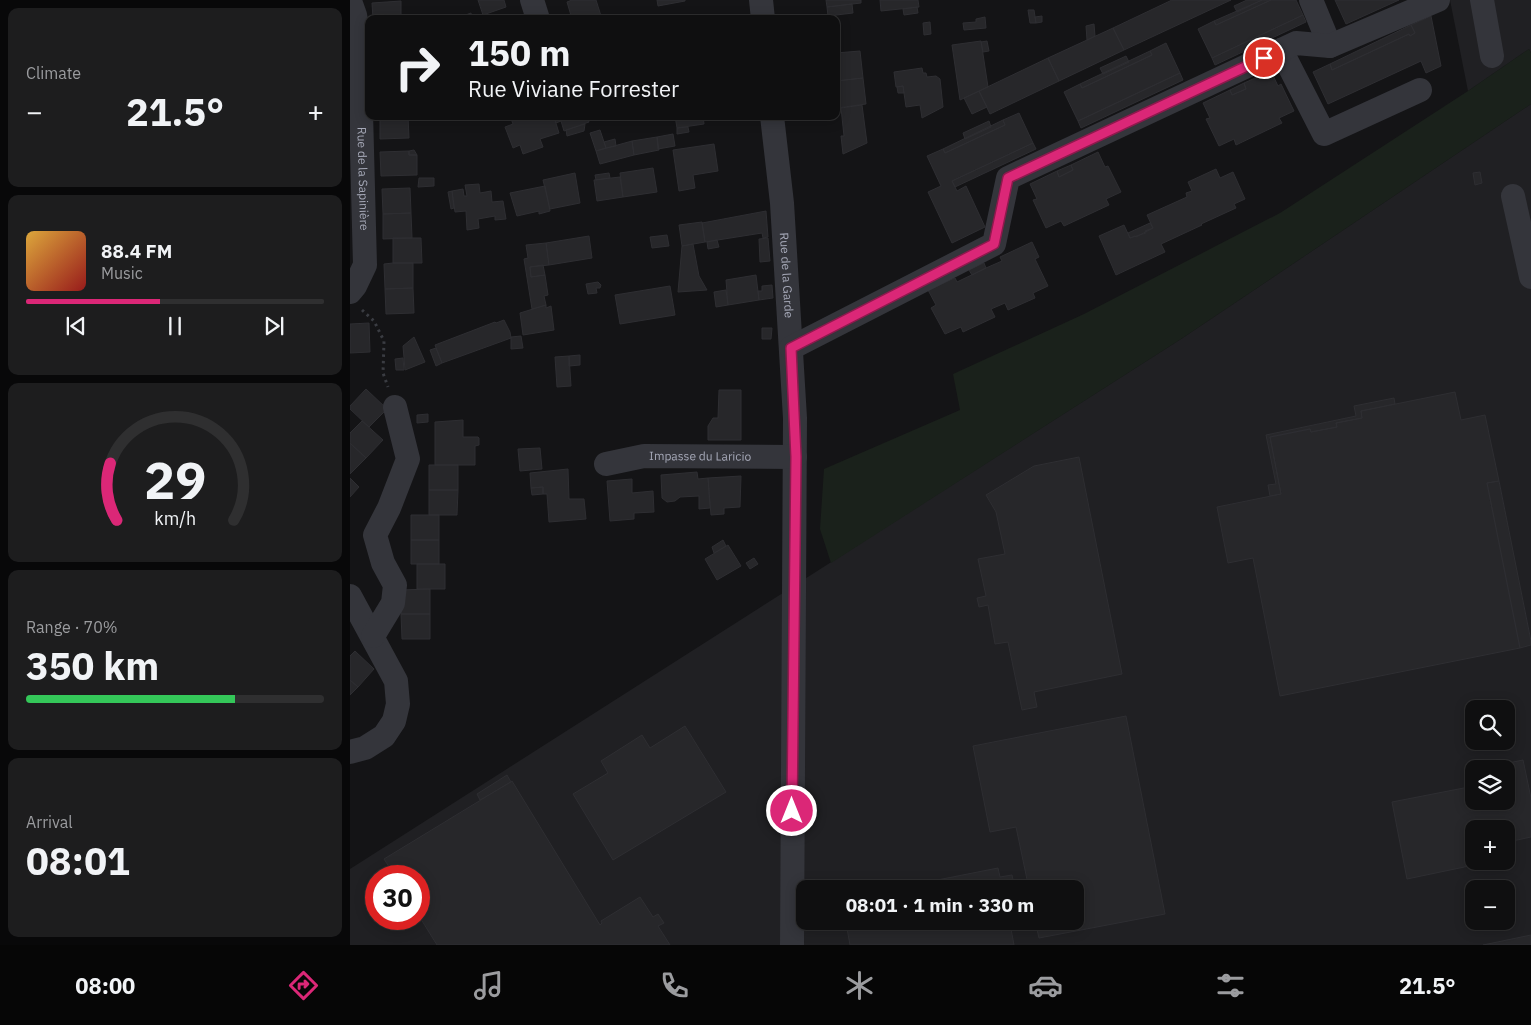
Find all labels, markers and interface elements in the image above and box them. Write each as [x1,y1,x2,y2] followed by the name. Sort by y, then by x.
[468,30,571,76] text: 150 m
[385,35,450,100] icon: right
[1243,37,1285,79] pin
[1250,44,1278,72] icon: arrive
[26,63,81,83] text: Climate
[468,74,679,103] text: Rue Viviane Forrester
[126,87,224,136] text: 21.5°
[26,93,43,130] text: −
[307,93,324,130] text: +
[354,127,372,231] street label: Rue de la Sapinière
[777,232,797,319] street label: Rue de la Garde
[101,239,172,263] text: 88.4 FM
[101,263,143,283] text: Music
[62,312,90,340] icon: previous
[161,312,189,340] icon: pause
[260,312,288,340] icon: next
[144,446,206,513] text: 29
[649,448,752,464] street label: Impasse du Laricio
[154,507,196,530] text: km/h
[26,617,118,637] text: Range · 70%
[26,641,159,690] text: 350 km
[1465,700,1515,930] map controls
[1465,700,1515,750] button: search
[1465,760,1515,810] button: layers
[765,784,817,836] position arrow
[26,812,73,832] text: Arrival
[1465,820,1515,870] button: +
[26,836,130,885] text: 08:01
[365,865,430,930] speed limit sign: 30
[1465,880,1515,930] button: −
[846,893,1034,917] text: 08:01 · 1 min · 330 m
[286,968,321,1003] icon: directions
[471,968,506,1003] icon: music
[657,968,692,1003] icon: phone
[842,968,877,1003] icon: climate
[1028,968,1063,1003] icon: car
[1213,968,1248,1003] icon: filters
[75,971,135,1000] text: 08:00
[1399,971,1456,1000] text: 21.5°

